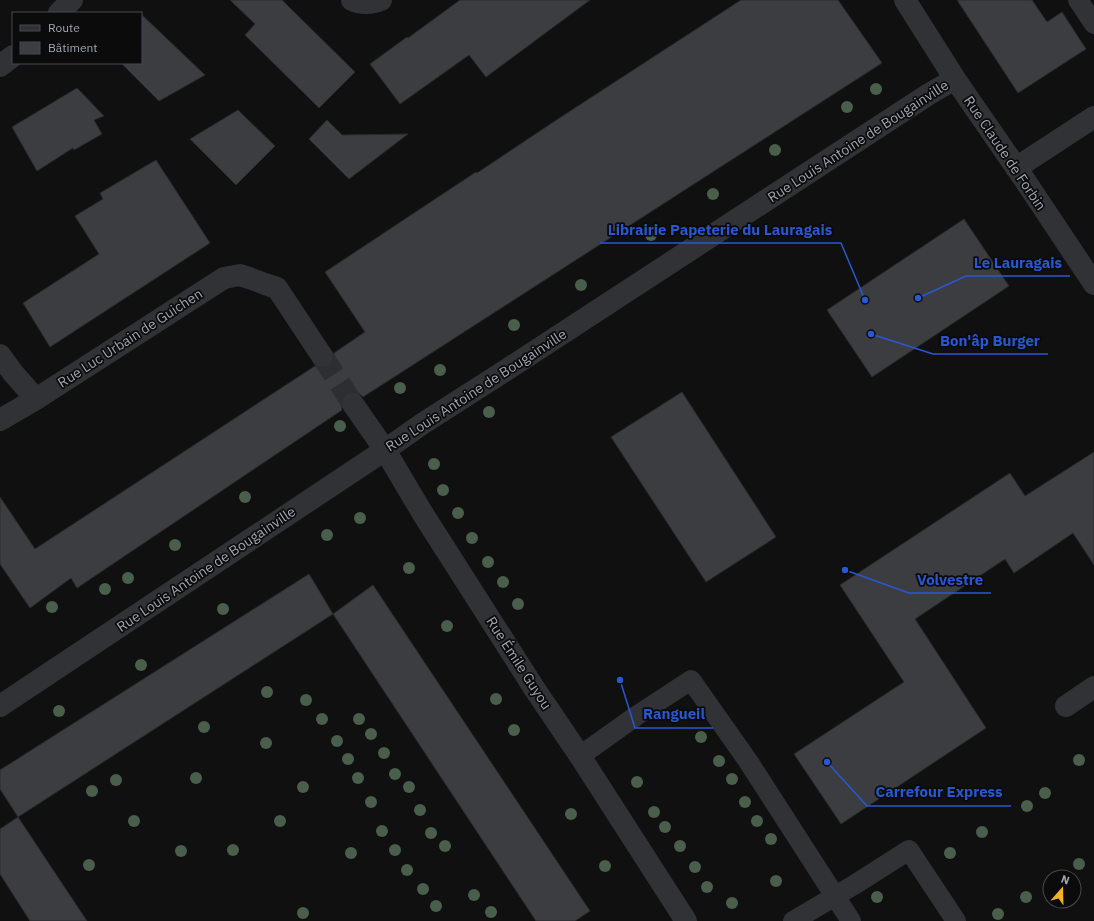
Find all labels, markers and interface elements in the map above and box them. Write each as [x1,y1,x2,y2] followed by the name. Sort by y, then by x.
[12,12,142,64] legend
[48,20,80,35] text: Route
[48,40,98,55] text: Bâtiment
[764,76,952,206] street label: Rue Louis Antoine de Bougainville
[960,92,1050,214] street label: Rue Claude de Forbin
[600,216,841,243] callout: Librairie Papeterie du Lauragais
[608,220,833,239] text: Librairie Papeterie du Lauragais
[966,249,1070,276] callout: Le Lauragais
[974,253,1063,272] text: Le Lauragais
[54,284,206,392] street label: Rue Luc Urbain de Guichen
[382,325,570,455] street label: Rue Louis Antoine de Bougainville
[933,327,1048,354] callout: Bon'âp Burger
[940,331,1040,350] text: Bon'âp Burger
[113,502,299,636] street label: Rue Louis Antoine de Bougainville
[909,566,991,593] callout: Volvestre
[917,570,983,589] text: Volvestre
[482,613,557,713] street label: Rue Émile Guyou
[635,701,713,728] callout: Rangueil
[643,704,705,723] text: Rangueil
[867,779,1011,806] callout: Carrefour Express
[875,782,1003,801] text: Carrefour Express
[1042,869,1082,909] north arrow
[1059,872,1072,888] text: N

